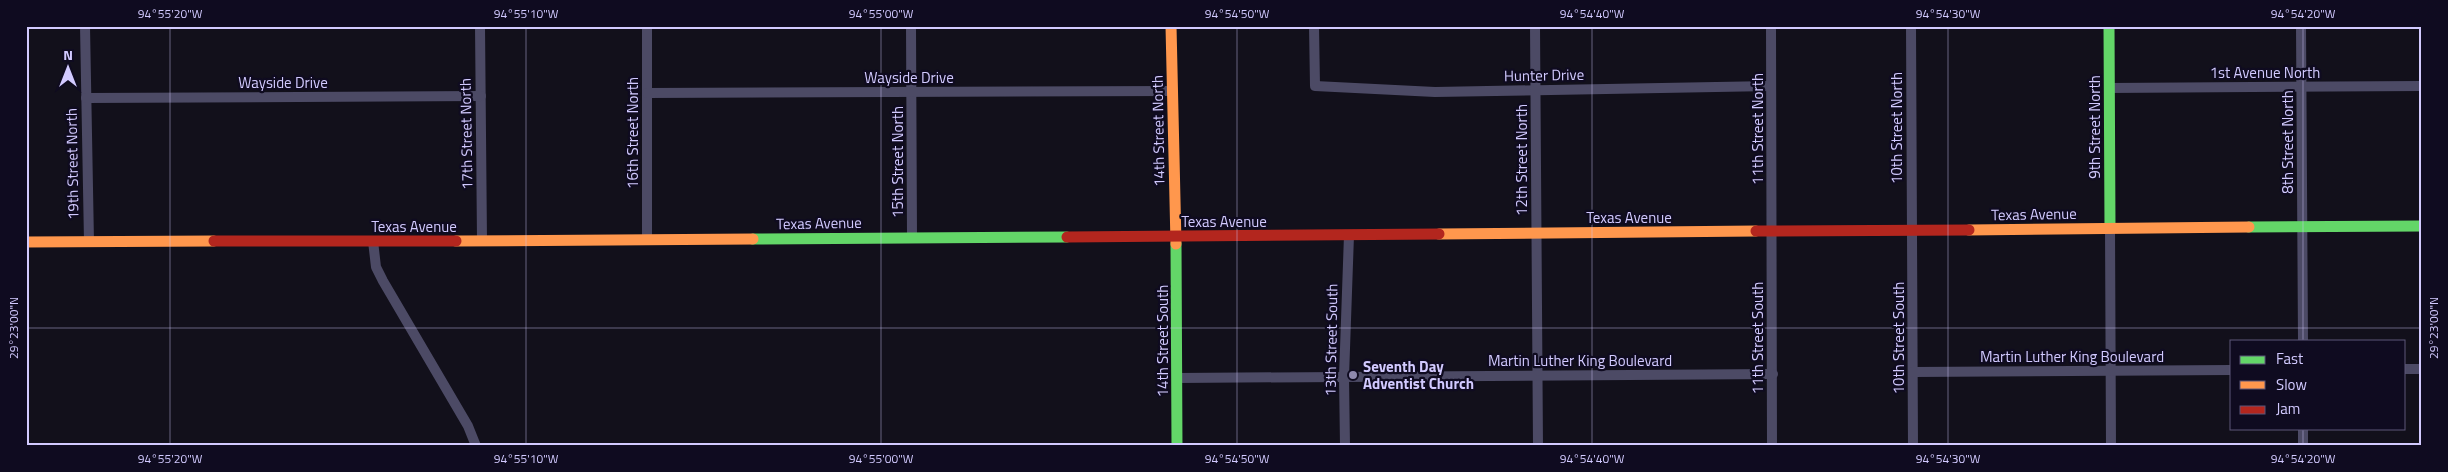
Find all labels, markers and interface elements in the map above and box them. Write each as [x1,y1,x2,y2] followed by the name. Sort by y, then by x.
[138,4,203,23] text: 94°55'20"W
[494,4,559,23] text: 94°55'10"W
[849,4,914,23] text: 94°55'00"W
[1205,4,1270,23] text: 94°54'50"W
[1560,4,1625,23] text: 94°54'40"W
[1916,4,1981,23] text: 94°54'30"W
[2271,4,2336,23] text: 94°54'20"W
[42,42,92,92] north arrow
[63,44,73,65] text: N
[2210,61,2320,84] street label: 1st Avenue North
[1504,63,1584,87] street label: Hunter Drive
[864,66,954,89] street label: Wayside Drive
[238,71,328,94] street label: Wayside Drive
[1885,72,1908,184] street label: 10th Street North
[1746,73,1769,185] street label: 11th Street North
[1146,75,1170,187] street label: 14th Street North
[2083,75,2106,179] street label: 9th Street North
[621,77,644,189] street label: 16th Street North
[454,78,478,190] street label: 17th Street North
[2276,90,2299,194] street label: 8th Street North
[1510,104,1533,216] street label: 12th Street North
[886,106,909,218] street label: 15th Street North
[60,108,84,220] street label: 19th Street North
[1991,202,2077,226] street label: Texas Avenue
[1586,206,1672,229] street label: Texas Avenue
[1181,210,1267,233] street label: Texas Avenue
[776,211,862,235] street label: Texas Avenue
[371,215,457,238] street label: Texas Avenue
[1746,282,1769,394] street label: 11th Street South
[1887,282,1910,394] street label: 10th Street South
[1319,283,1343,397] street label: 13th Street South
[1151,285,1174,397] street label: 14th Street South
[4,297,23,359] text: 29°23'00"N
[2424,297,2443,359] text: 29°23'00"N
[2230,340,2406,430] legend
[1980,345,2164,368] street label: Martin Luther King Boulevard
[2276,347,2304,370] text: Fast
[1488,349,1672,372] street label: Martin Luther King Boulevard
[1363,355,1474,395] place label: Seventh Day Adventist Church
[1347,369,1359,381] marker: Seventh Day Adventist Church
[2276,373,2307,396] text: Slow
[2276,397,2300,420] text: Jam
[138,449,203,468] text: 94°55'20"W
[494,449,559,468] text: 94°55'10"W
[849,449,914,468] text: 94°55'00"W
[1205,449,1270,468] text: 94°54'50"W
[1560,449,1625,468] text: 94°54'40"W
[1916,449,1981,468] text: 94°54'30"W
[2271,449,2336,468] text: 94°54'20"W

